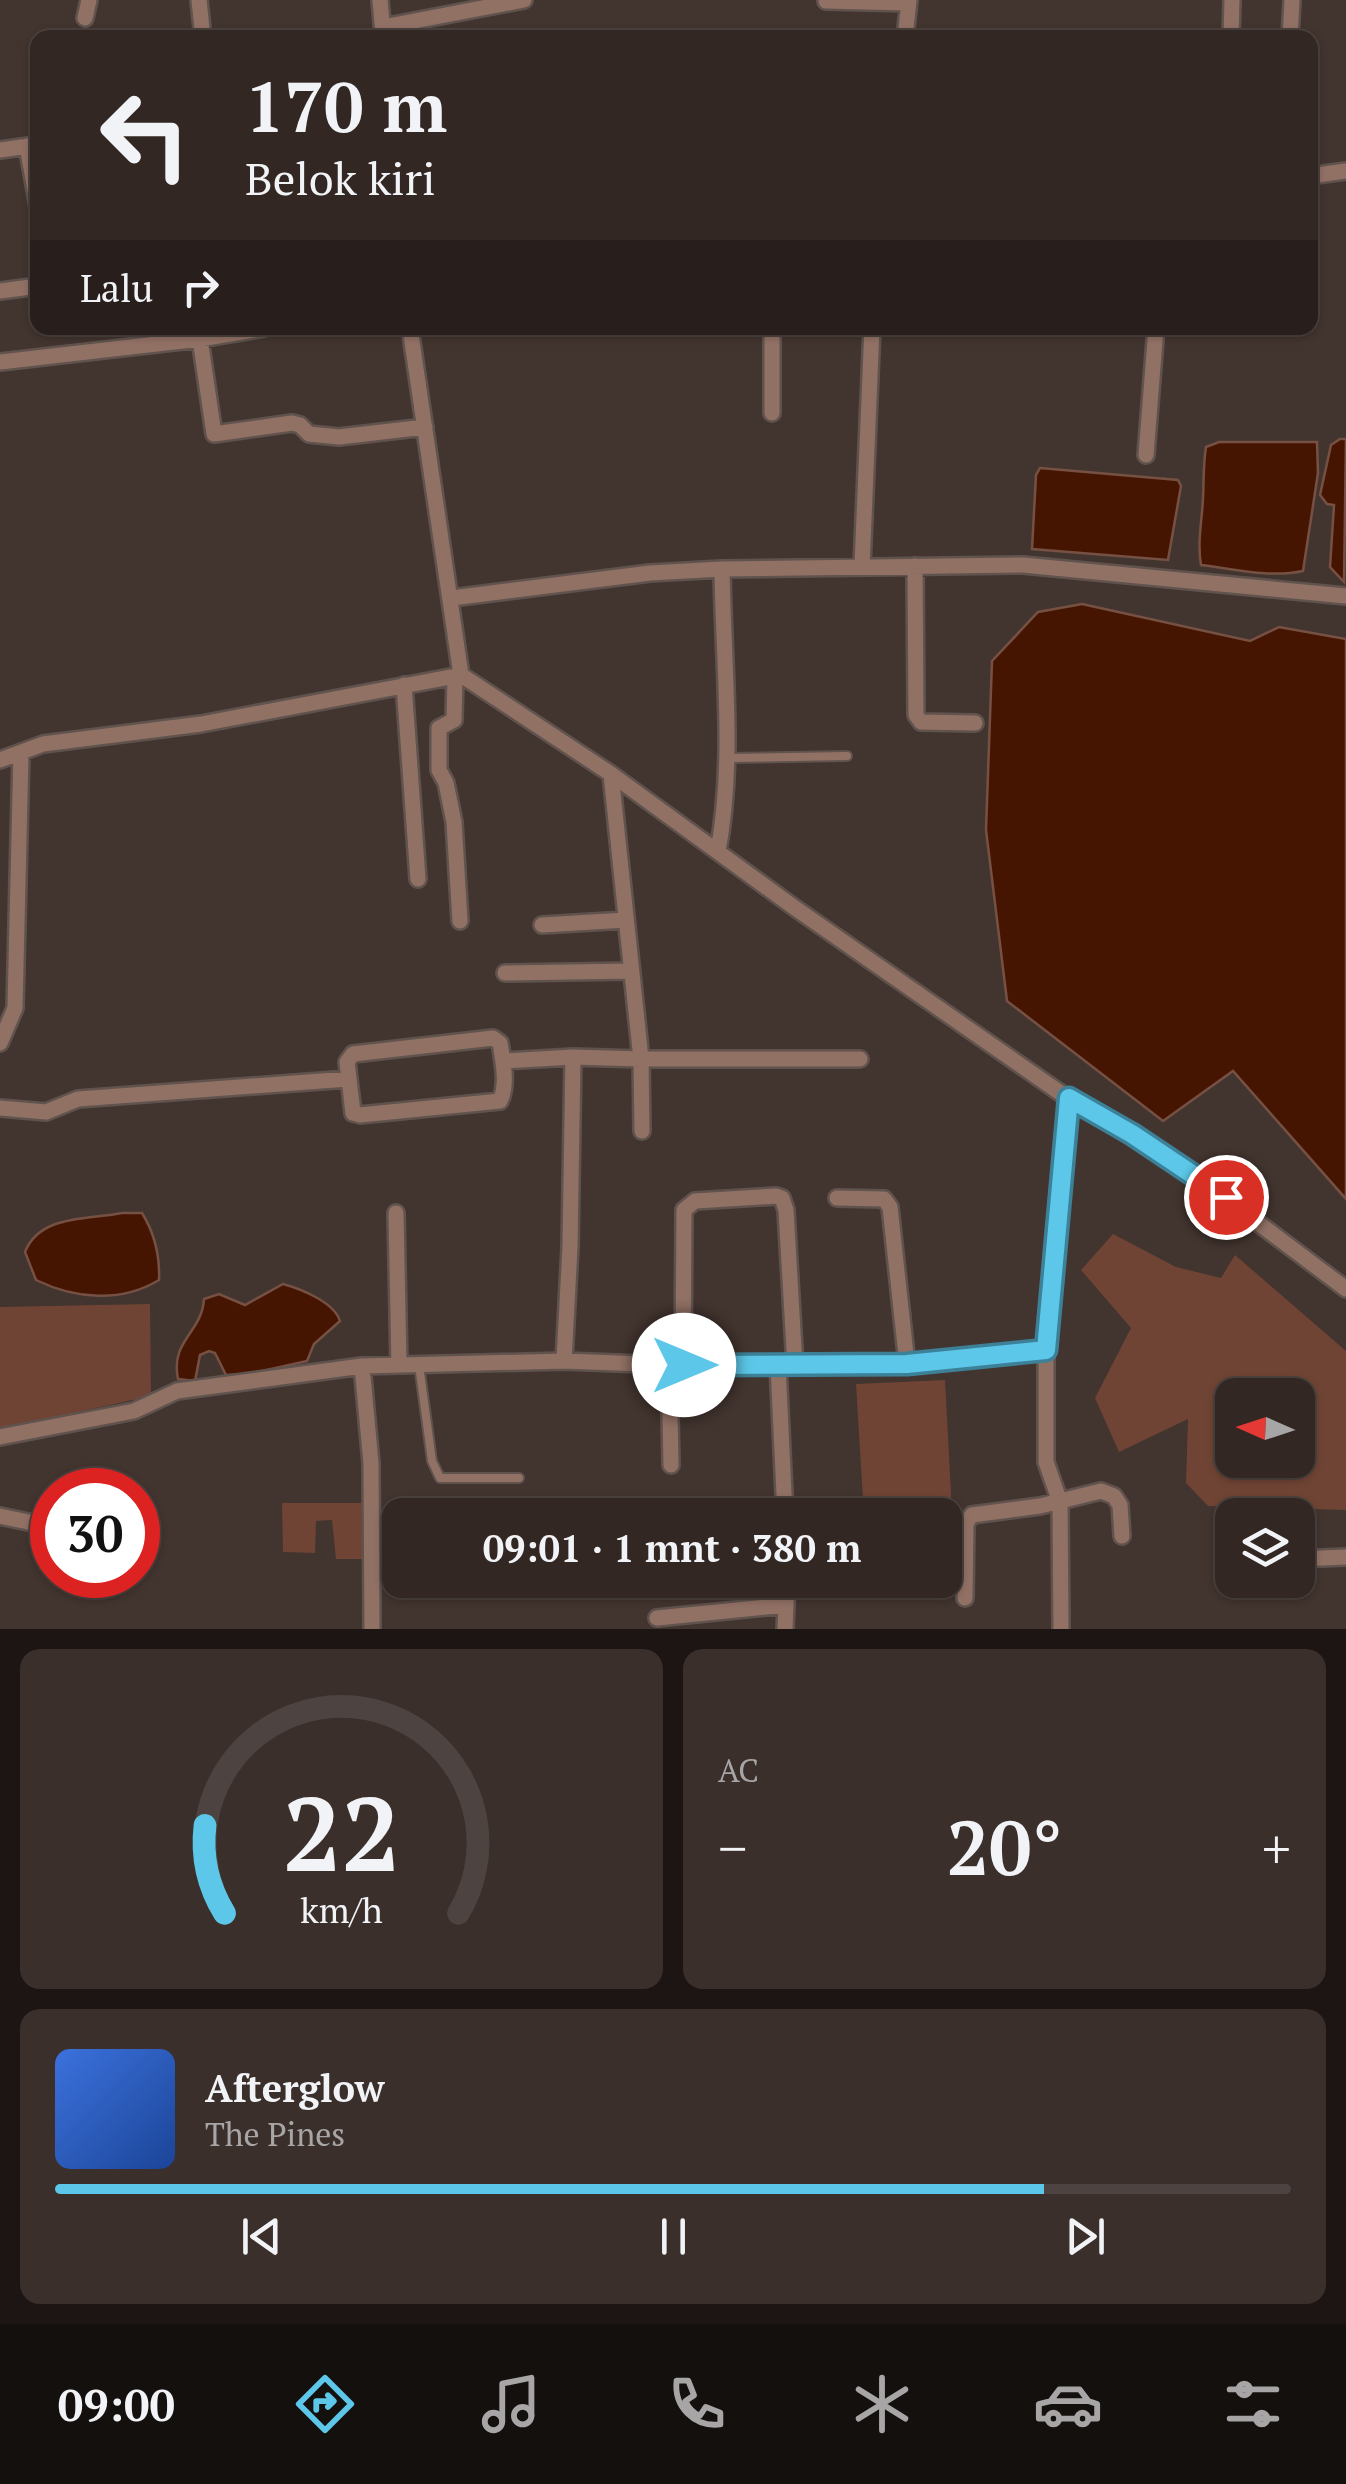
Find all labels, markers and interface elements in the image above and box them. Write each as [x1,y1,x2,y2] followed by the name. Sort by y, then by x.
[245,59,447,152] text: 170 m
[80,70,210,200] icon: left
[245,148,436,208] text: Belok kiri
[173,260,228,315] icon: right
[80,263,153,313] text: Lalu
[1184,1155,1269,1240] pin
[1199,1170,1254,1225] icon: arrive
[632,1313,736,1417] position arrow
[1215,1378,1315,1478] north arrow
[1215,1378,1315,1598] map controls
[30,1468,160,1598] speed limit sign: 30
[1215,1498,1315,1598] button: layers
[483,1523,861,1573] text: 09:01 · 1 mnt · 380 m
[718,1749,759,1791] text: AC
[283,1763,400,1901] text: 22
[947,1797,1062,1896] text: 20°
[718,1811,747,1884] text: −
[1262,1811,1291,1884] text: +
[300,1886,383,1933] text: km/h
[205,2063,385,2113] text: Afterglow
[205,2113,345,2155] text: The Pines
[234,2209,289,2264] icon: previous
[646,2209,701,2264] icon: pause
[1058,2209,1113,2264] icon: next
[290,2369,360,2439] icon: directions
[476,2369,546,2439] icon: music
[662,2369,732,2439] icon: phone
[847,2369,917,2439] icon: climate
[1033,2369,1103,2439] icon: car
[1218,2369,1288,2439] icon: filters
[58,2374,175,2434] text: 09:00

